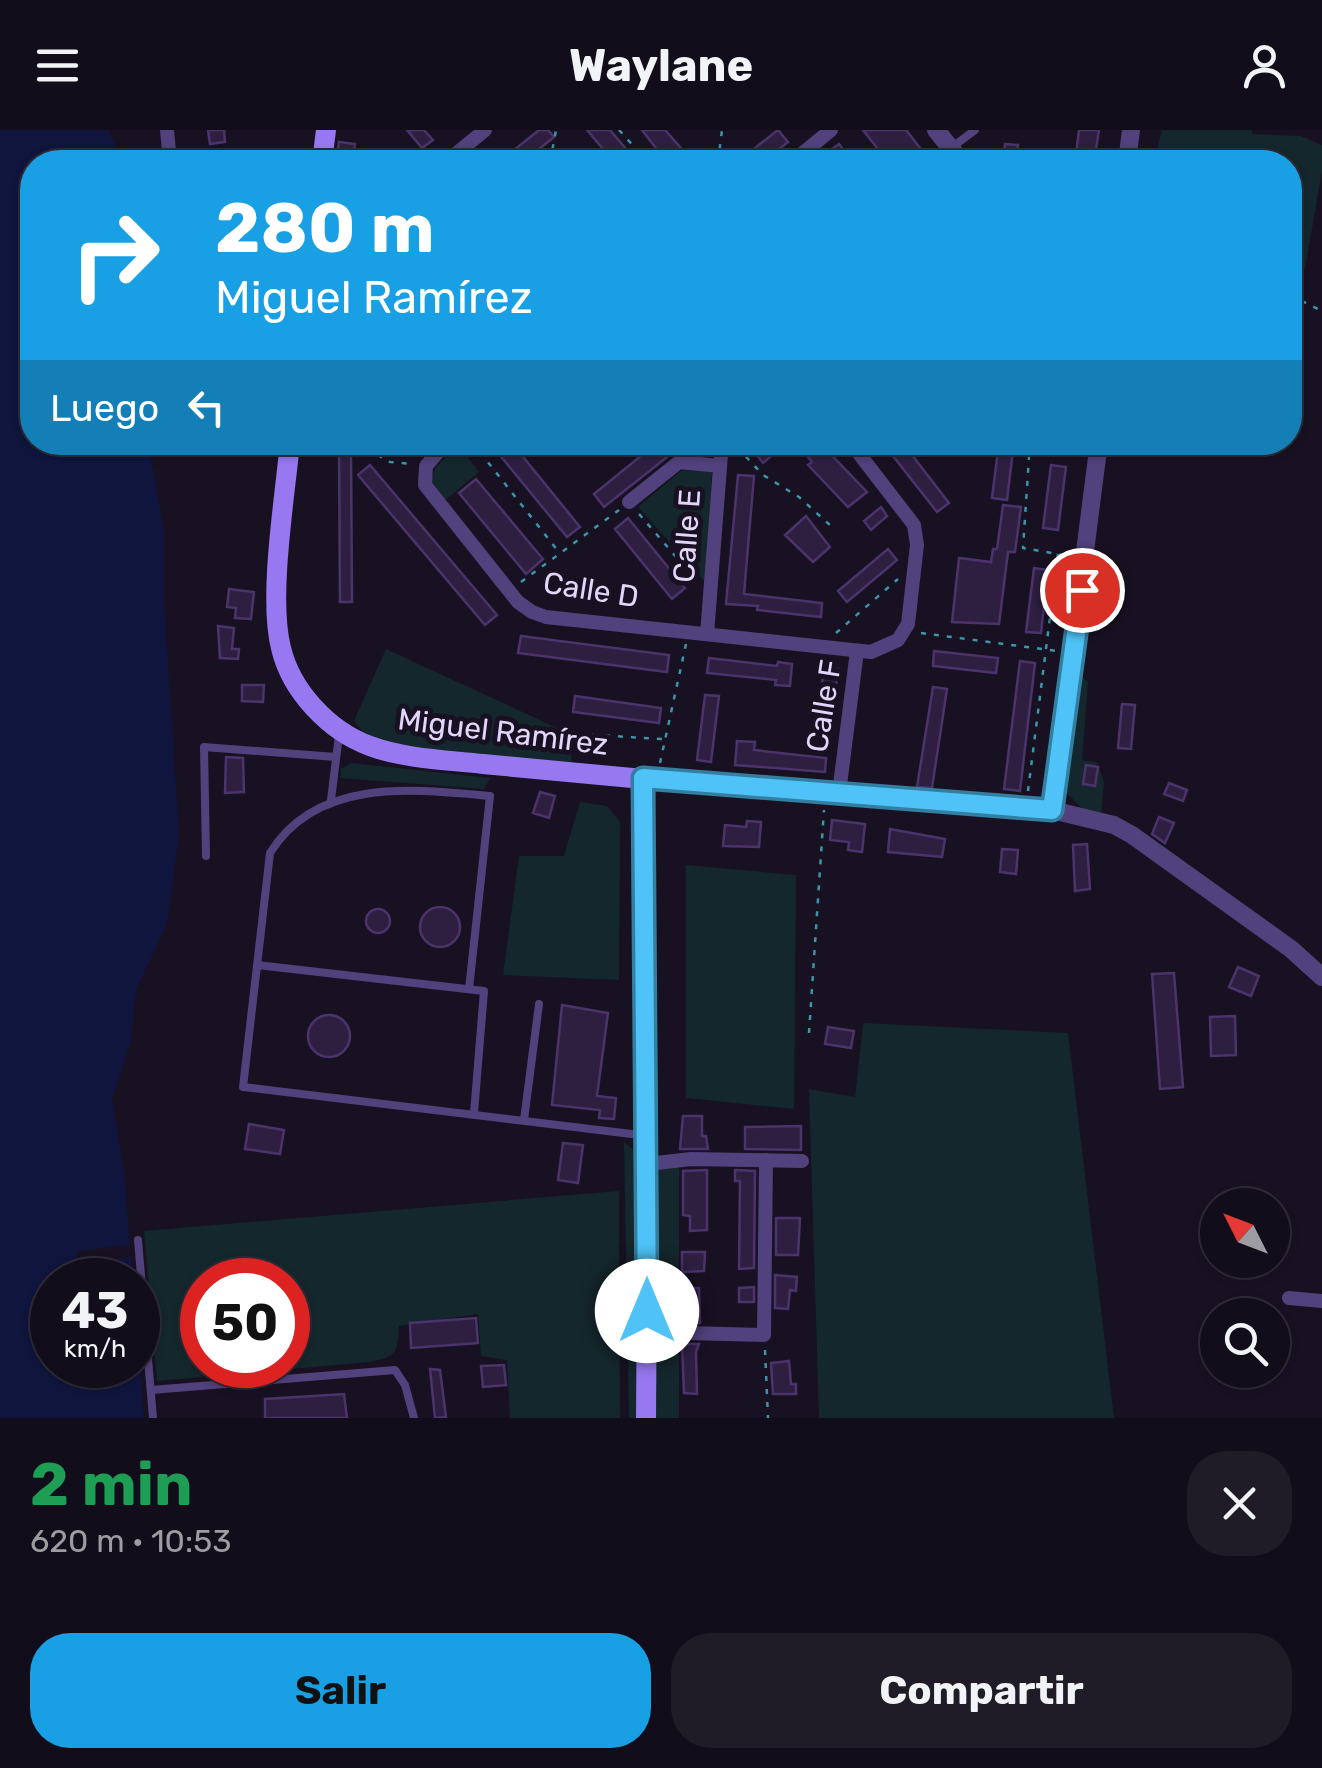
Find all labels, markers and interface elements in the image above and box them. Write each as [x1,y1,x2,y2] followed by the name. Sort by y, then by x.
[30,38,85,93] icon: menu
[1237,38,1292,93] icon: person
[569,39,753,92] text: Waylane
[215,187,435,270] text: 280 m
[50,190,180,320] icon: right
[215,271,533,324] text: Miguel Ramírez
[179,380,234,435] icon: left
[50,385,159,431] text: Luego
[666,488,708,584] street label: Calle E
[1040,548,1125,633] pin
[1055,563,1110,618] icon: arrive
[541,565,641,615] street label: Calle D
[799,657,849,755] street label: Calle F
[396,701,610,763] street label: Miguel Ramírez
[1200,1188,1290,1278] north arrow
[1200,1188,1290,1388] map controls
[180,1258,310,1388] speed limit sign: 50
[595,1259,699,1363] position arrow
[61,1281,129,1341] text: 43
[1200,1298,1290,1388] button: search
[64,1334,126,1363] text: km/h
[30,1449,192,1520] text: 2 min
[1187,1451,1292,1556] button: close
[30,1522,231,1560] text: 620 m · 10:53
[30,1633,651,1748] button: Salir
[671,1633,1292,1748] button: Compartir

